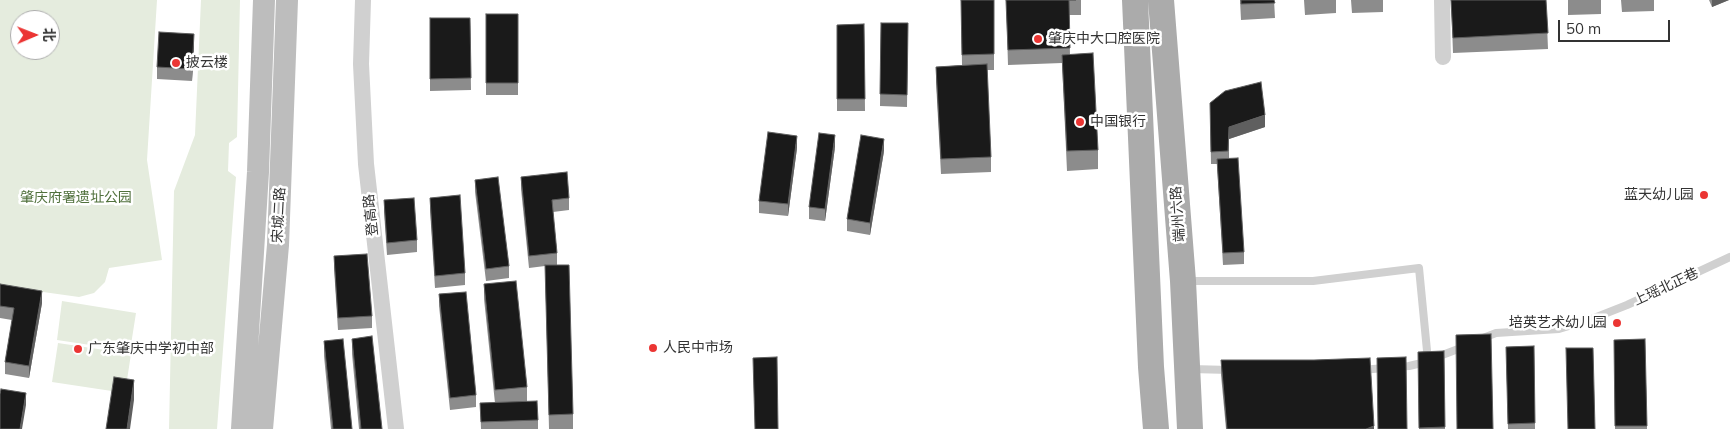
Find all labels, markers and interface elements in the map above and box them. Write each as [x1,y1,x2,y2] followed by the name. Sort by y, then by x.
[10,10,60,60] north arrow
[1560,10,1672,42] scale bar
[1566,19,1601,38] text: 50 m
[40,28,58,42] text: 北
[1048,31,1160,47] place label: 肇庆中大口腔医院
[1032,33,1044,45] marker: 肇庆中大口腔医院
[186,55,228,71] place label: 披云楼
[170,57,182,69] marker: 披云楼
[1090,114,1146,130] place label: 中国银行
[1074,116,1086,128] marker: 中国银行
[1168,185,1188,243] street label: 端州六路
[269,187,289,243] street label: 宋城二路
[1624,187,1694,203] place label: 蓝天幼儿园
[1698,189,1710,201] marker: 蓝天幼儿园
[20,190,132,206] park label: 肇庆府署遗址公园
[360,193,382,237] street label: 登高路
[1631,265,1701,309] street label: 上瑶北正巷
[1509,315,1607,331] place label: 培英艺术幼儿园
[1611,317,1623,329] marker: 培英艺术幼儿园
[663,340,733,356] place label: 人民中市场
[88,341,214,357] place label: 广东肇庆中学初中部
[647,342,659,354] marker: 人民中市场
[72,343,84,355] marker: 广东肇庆中学初中部

